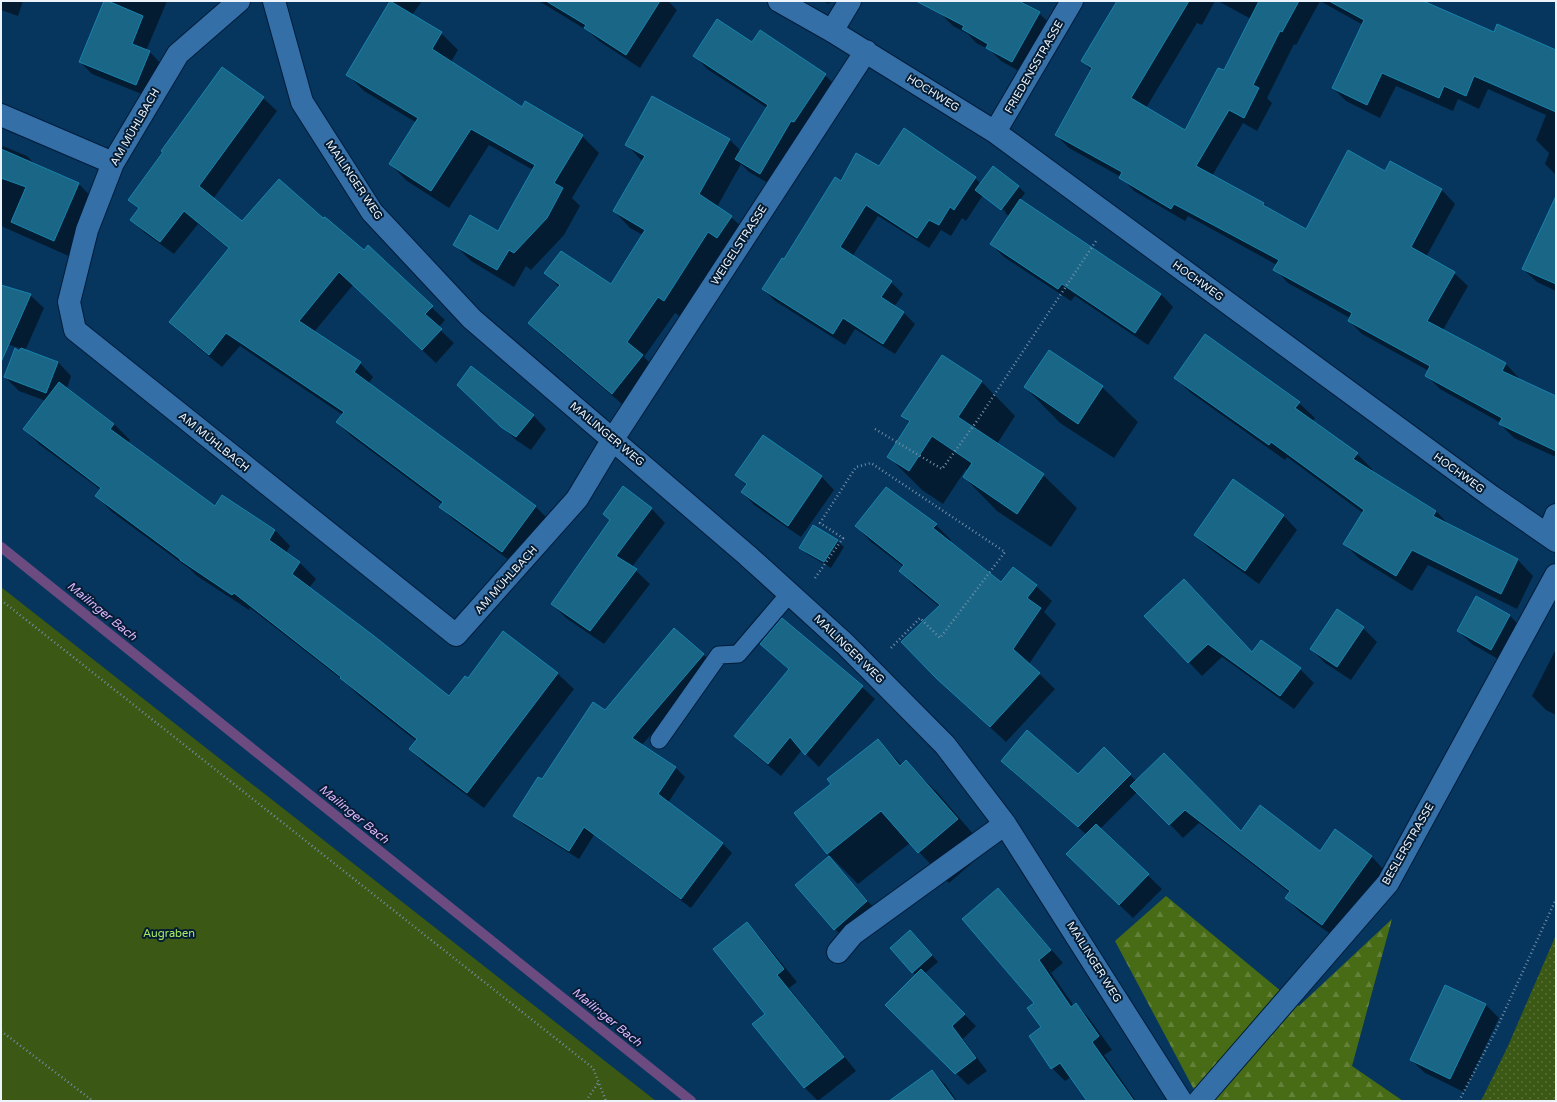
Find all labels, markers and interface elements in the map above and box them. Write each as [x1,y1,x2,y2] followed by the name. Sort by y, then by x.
[1002,18,1066,116] street label: FRIEDENSSTRASSE
[904,72,962,114] street label: HOCHWEG
[108,86,162,168] street label: AM MÜHLBACH
[323,138,385,222] street label: MAILINGER WEG
[708,203,770,287] street label: WEIGELSTRASSE
[1170,258,1226,304] street label: HOCHWEG
[567,399,647,469] street label: MAILINGER WEG
[176,410,252,474] street label: AM MÜHLBACH
[1431,450,1487,496] street label: HOCHWEG
[472,543,540,617] street label: AM MÜHLBACH
[64,579,140,644] water label: Mailinger Bach
[811,612,887,686] street label: MAILINGER WEG
[316,782,392,847] water label: Mailinger Bach
[1379,801,1437,887] street label: BESLERSTRASSE
[1064,919,1124,1005] street label: MAILINGER WEG
[143,927,195,940] park label: Augraben
[569,985,645,1050] water label: Mailinger Bach

